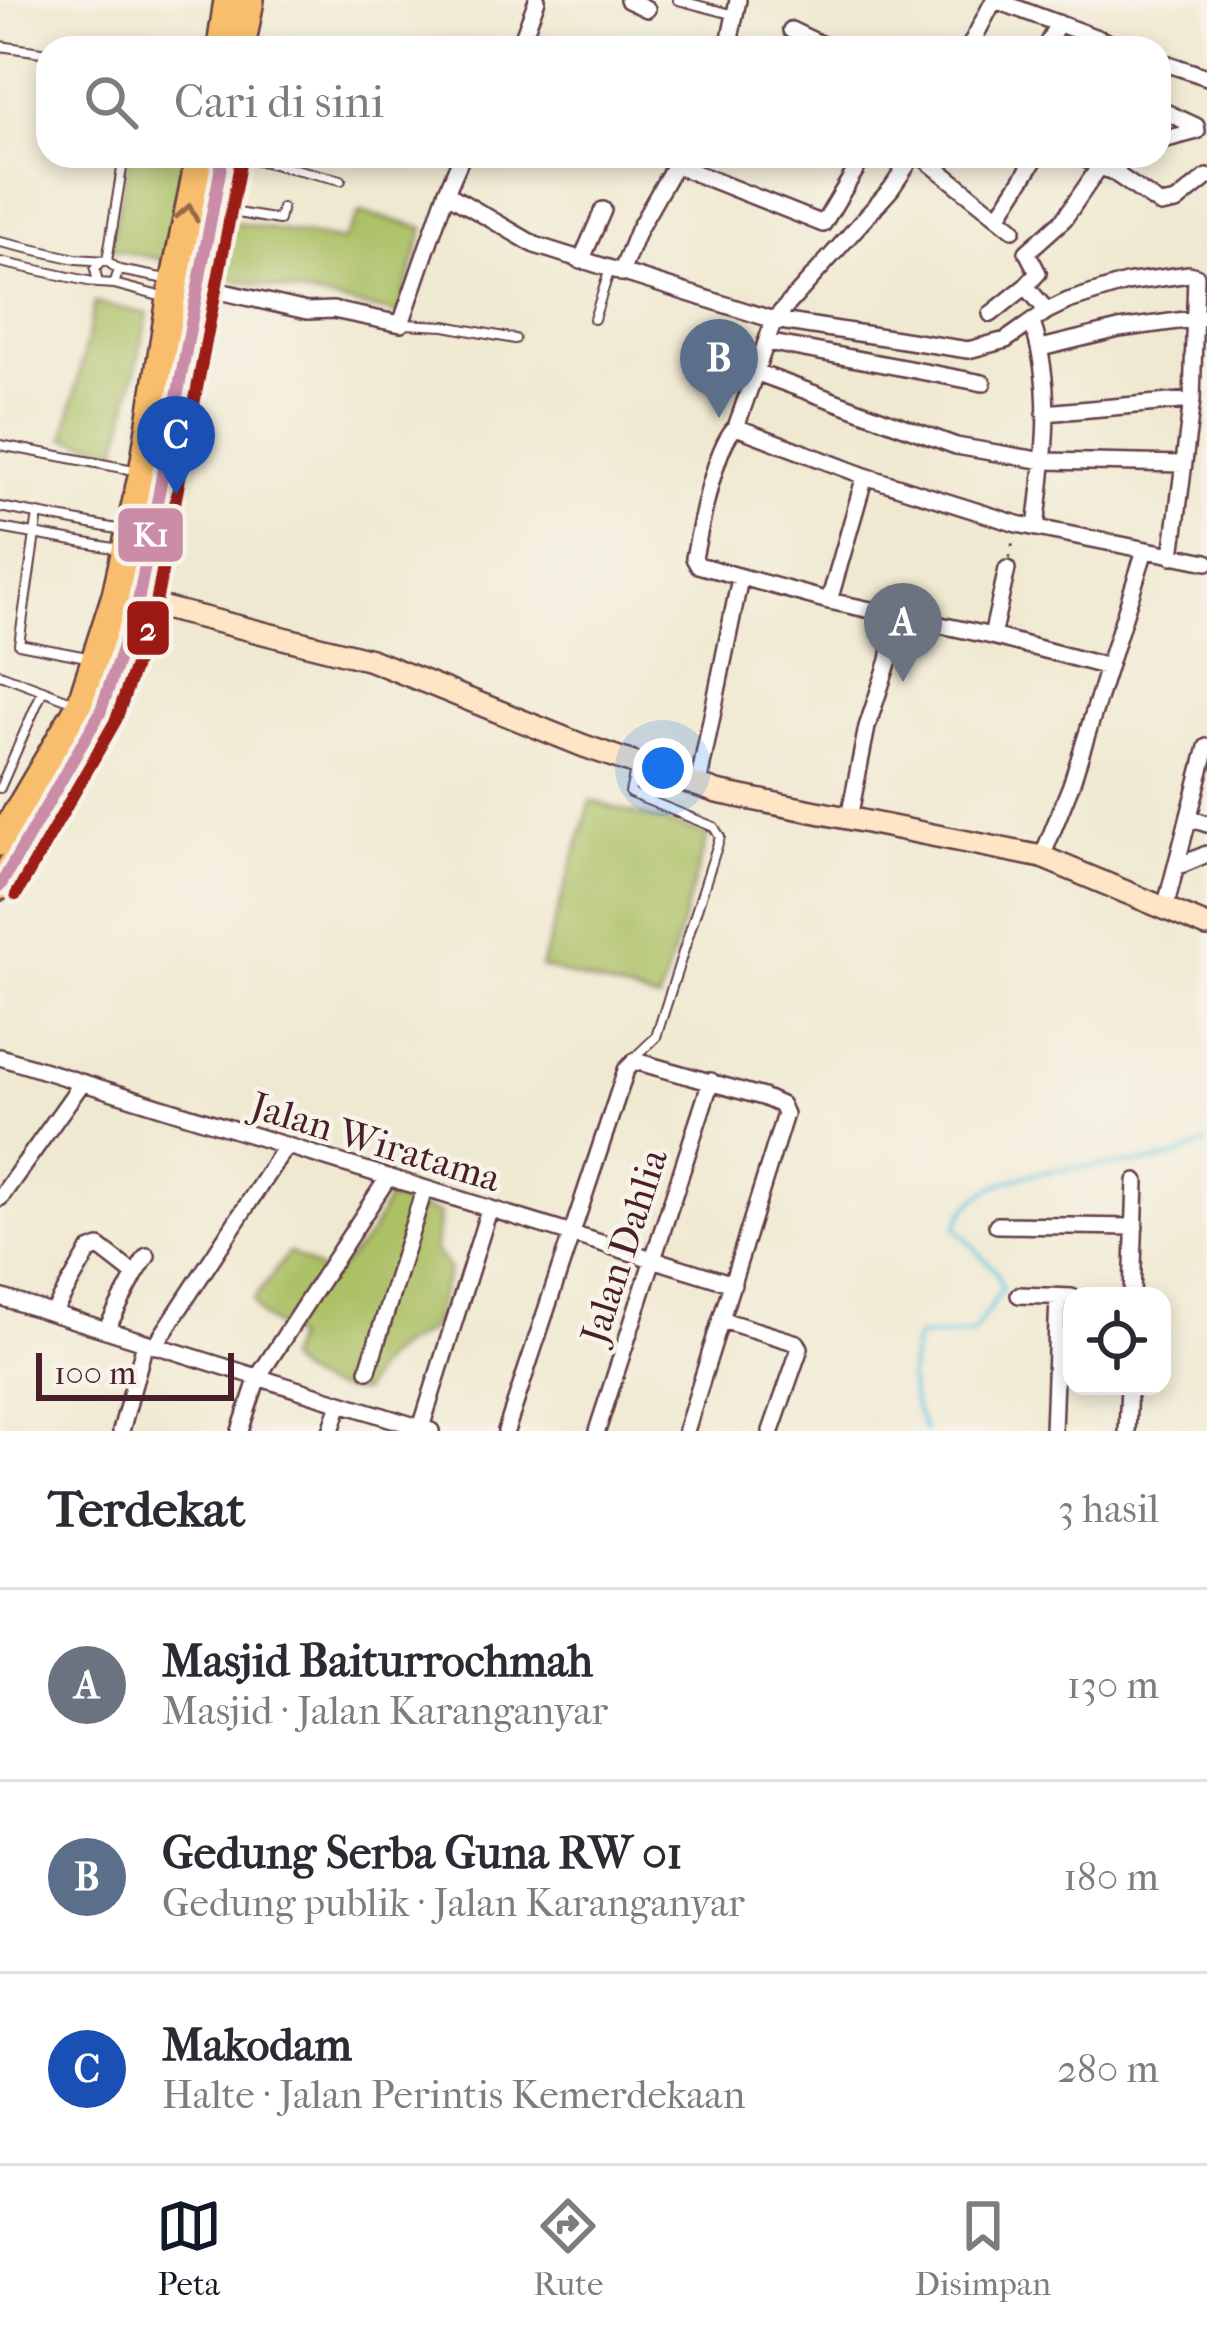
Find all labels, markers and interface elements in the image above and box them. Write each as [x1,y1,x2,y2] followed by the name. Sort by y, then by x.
[36,36,1171,168] search box
[78,69,144,135] icon: search
[174,76,384,129] text: Cari di sini
[174,204,200,224] one-way arrow
[680,319,758,418] pin: B
[137,396,215,495] pin: C
[116,506,185,564] line badge: K1
[133,516,169,555] text: K1
[864,583,942,682] pin: A
[125,599,171,657] line badge: 2
[140,610,157,649] text: 2
[633,738,693,798] your location
[243,1081,507,1202] street label: Jalan Wiratama
[570,1142,677,1352] street label: Jalan Dahlia
[1063,1287,1171,1395] map controls
[1063,1287,1171,1395] button: locate
[36,1347,234,1400] scale bar
[54,1354,137,1393] text: 100 m
[48,1479,245,1539] text: Terdekat
[1058,1486,1159,1532] text: 3 hasil
[162,1635,593,1688] text: Masjid Baiturrochmah
[74,1662,100,1708] text: A
[1067,1662,1159,1708] text: 130 m
[162,1688,608,1734] text: Masjid · Jalan Karanganyar
[162,1827,683,1880] text: Gedung Serba Guna RW 01
[74,1854,100,1900] text: B
[1063,1854,1159,1900] text: 180 m
[162,1880,745,1926] text: Gedung publik · Jalan Karanganyar
[162,2019,352,2072] text: Makodam
[74,2046,100,2092] text: C
[1057,2046,1159,2092] text: 280 m
[162,2072,745,2118] text: Halte · Jalan Perintis Kemerdekaan
[156,2193,222,2304] tab: Peta
[533,2193,603,2304] tab: Rute
[915,2193,1051,2304] tab: Disimpan

